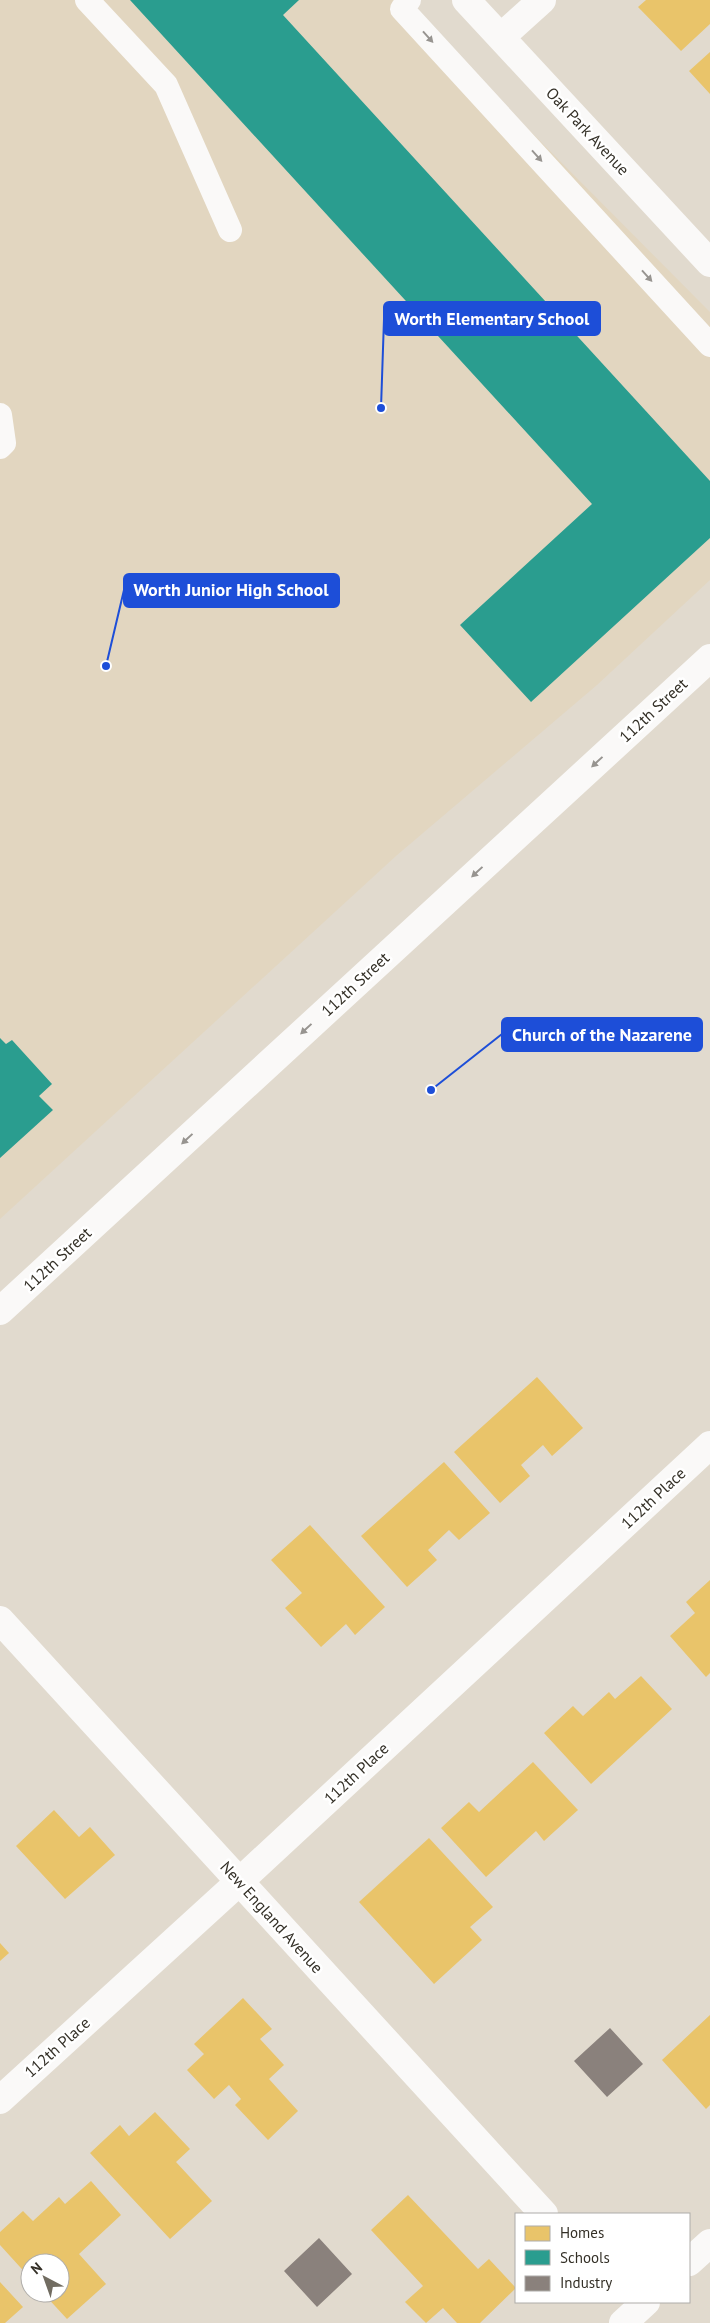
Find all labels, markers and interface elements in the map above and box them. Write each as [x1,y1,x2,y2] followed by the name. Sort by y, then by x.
[422,30,433,43] one-way arrow
[542,83,634,179] street label: Oak Park Avenue
[531,150,543,162] one-way arrow
[641,270,653,282] one-way arrow
[384,302,600,335] callout: Worth Elementary School
[395,307,590,330] text: Worth Elementary School
[124,574,339,607] callout: Worth Junior High School
[134,578,329,601] text: Worth Junior High School
[615,673,691,746] street label: 112th Street
[591,756,603,768] one-way arrow
[472,866,484,878] one-way arrow
[317,947,393,1020] street label: 112th Street
[502,1018,702,1051] callout: Church of the Nazarene
[301,1023,313,1035] one-way arrow
[512,1023,692,1046] text: Church of the Nazarene
[181,1133,193,1145] one-way arrow
[19,1222,95,1295] street label: 112th Street
[617,1463,689,1533] street label: 112th Place
[320,1738,392,1808] street label: 112th Place
[216,1857,328,1977] street label: New England Avenue
[20,2012,94,2082] street label: 112th Place
[515,2213,690,2303] legend
[560,2223,604,2242] text: Homes
[560,2248,610,2267] text: Schools
[20,2253,70,2303] north arrow
[27,2258,46,2278] text: N
[560,2273,612,2292] text: Industry

